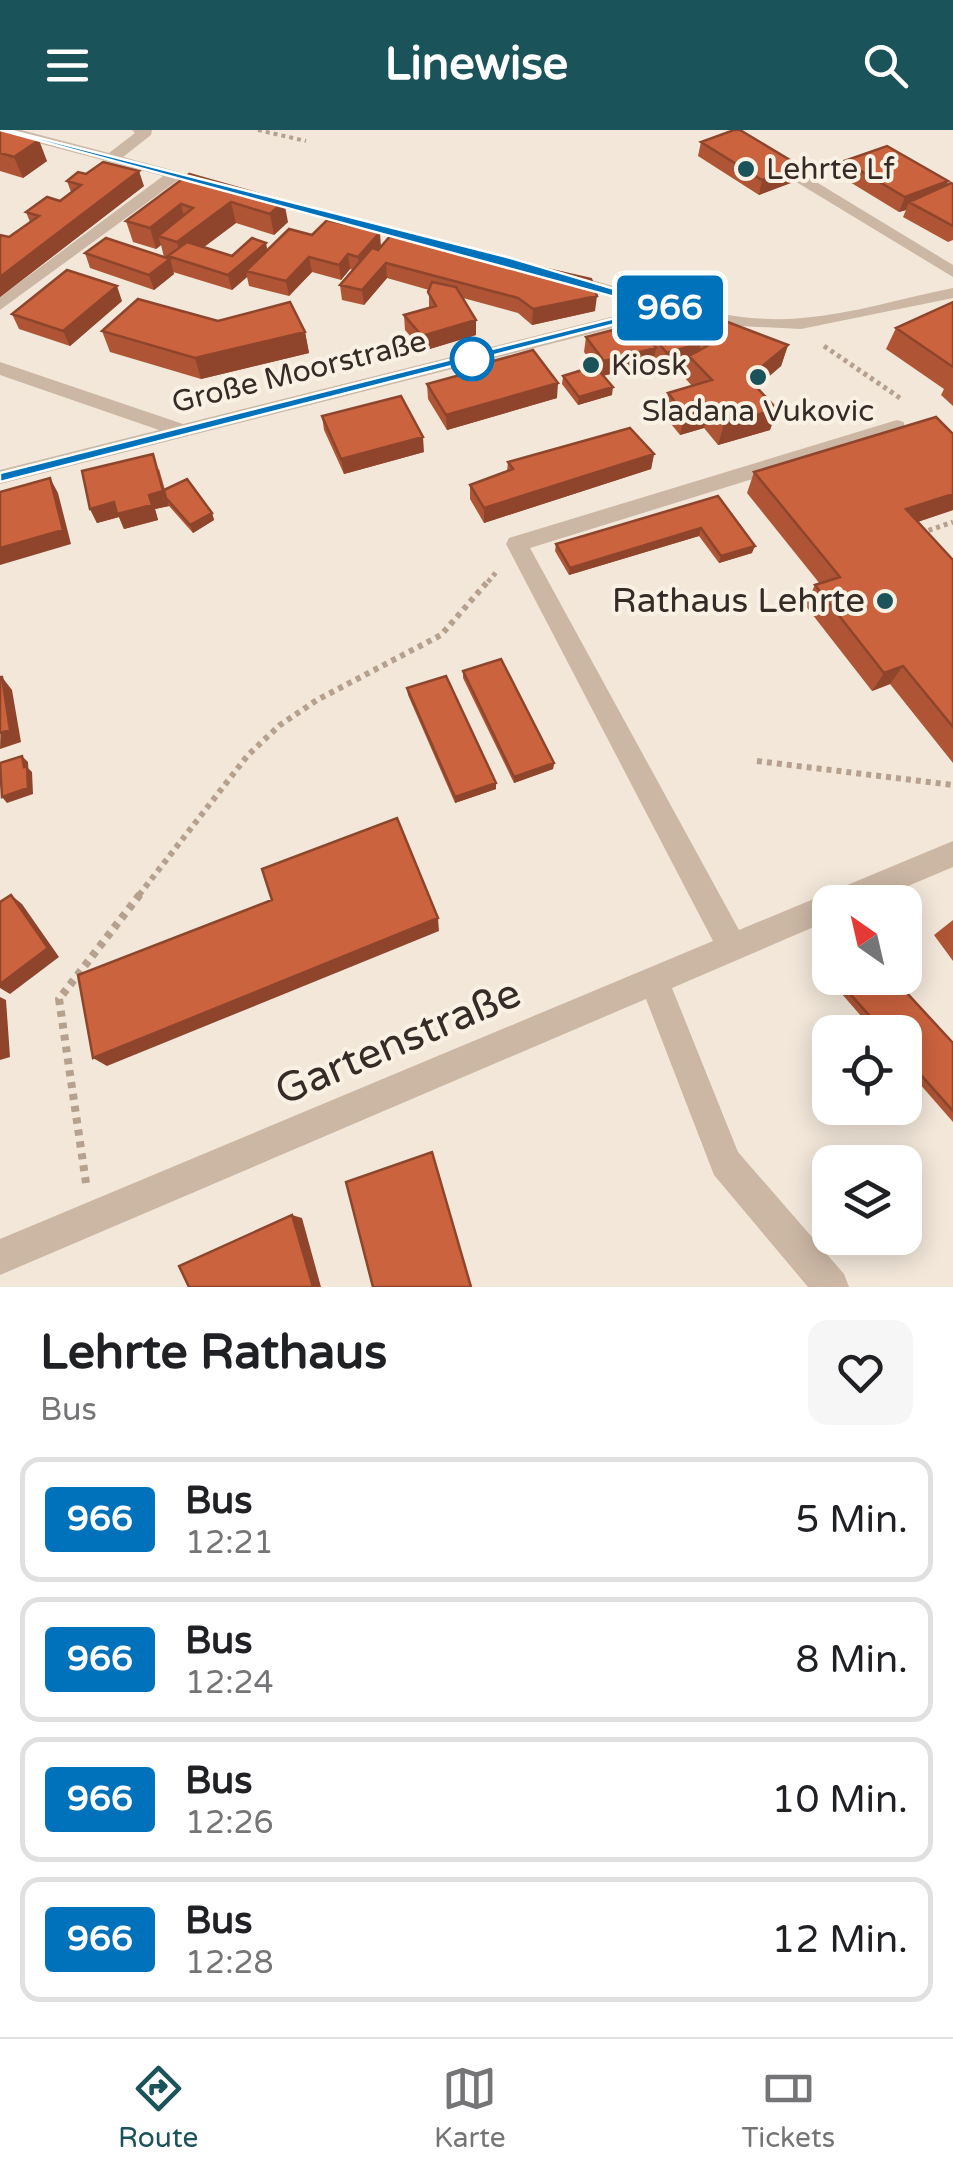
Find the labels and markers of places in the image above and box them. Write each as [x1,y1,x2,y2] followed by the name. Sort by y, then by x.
[766,151,895,188] place label: Lehrte Lf
[735,158,757,180] marker: Lehrte Lf
[451,338,493,380] unlabelled marker
[611,347,688,384] place label: Kiosk
[580,354,602,376] marker: Kiosk
[747,366,769,388] marker: Sladana Vukovic
[642,393,874,430] place label: Sladana Vukovic
[612,580,865,622] place label: Rathaus Lehrte
[874,590,896,612] marker: Rathaus Lehrte

